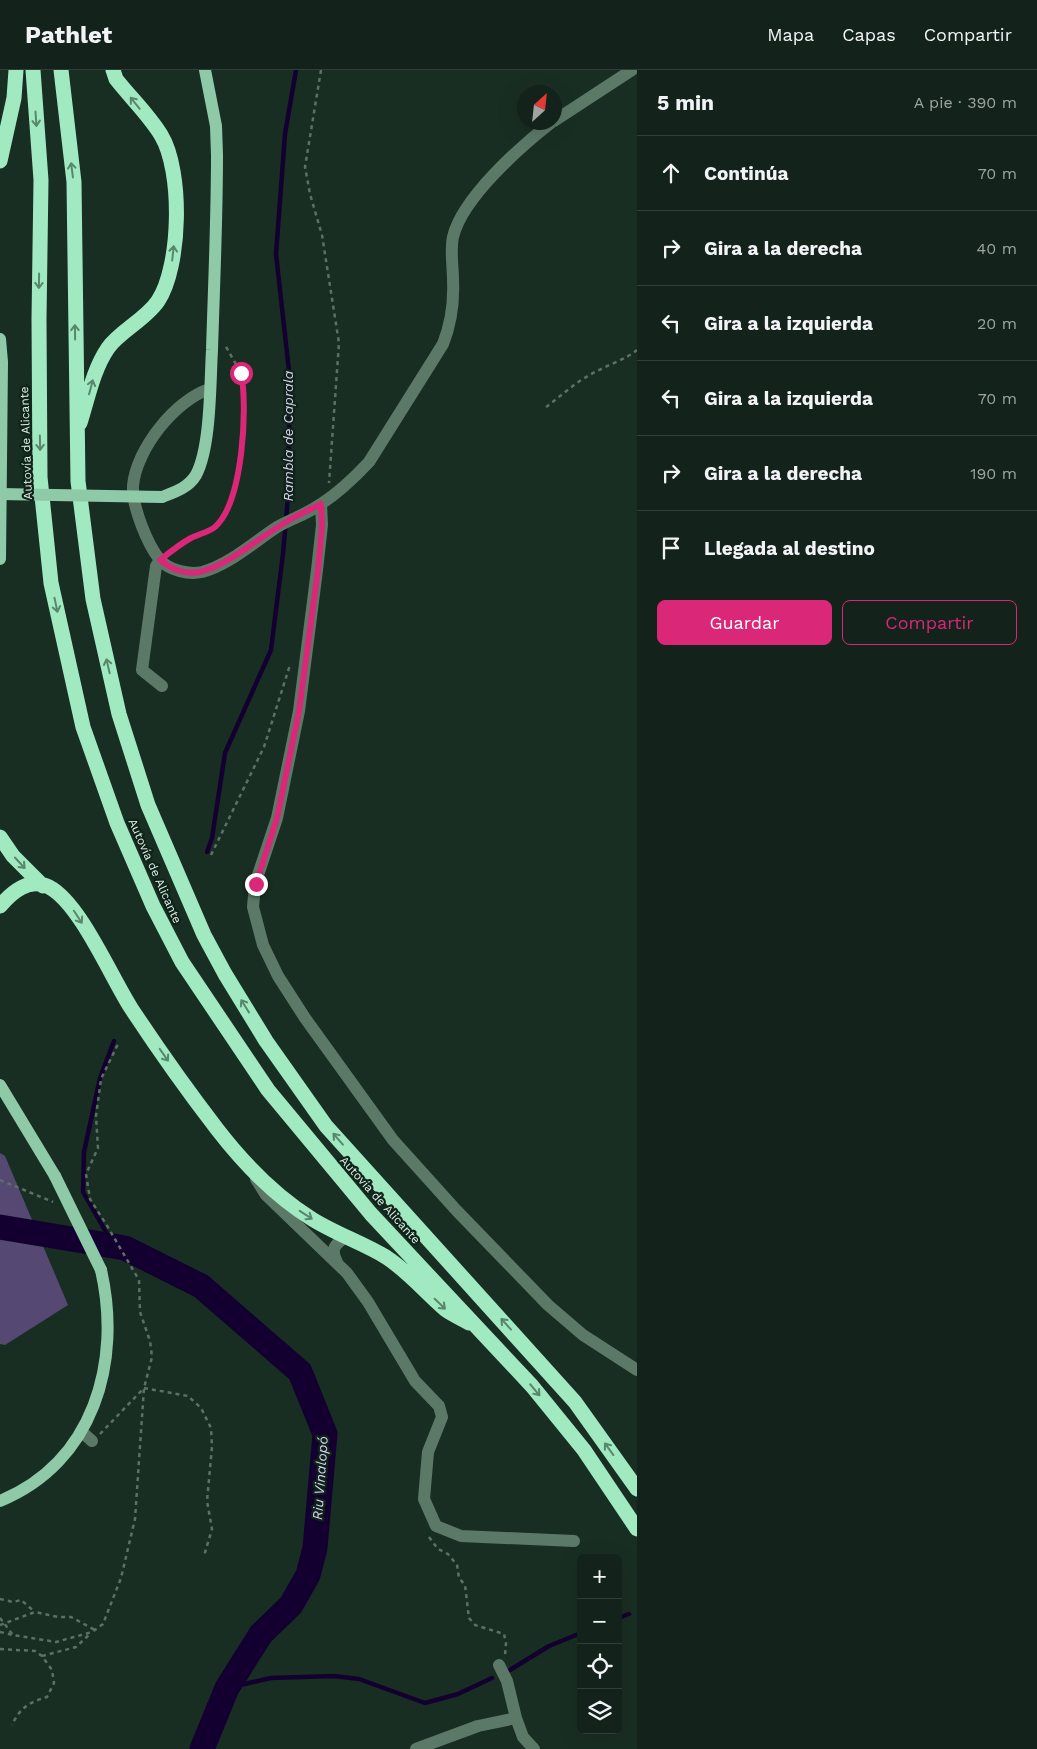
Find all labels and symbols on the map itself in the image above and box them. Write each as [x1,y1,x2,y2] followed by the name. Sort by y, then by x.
[517,85,562,130] north arrow
[129,97,140,110] one-way arrow
[32,110,41,126] one-way arrow
[67,162,77,178] one-way arrow
[168,245,177,261] one-way arrow
[34,272,44,289] one-way arrow
[70,325,80,341] one-way arrow
[230,362,253,385] route start
[280,370,296,501] water label: Rambla de Caprala
[87,380,96,396] one-way arrow
[17,386,35,500] street label: Autovía de Alicante
[35,435,45,451] one-way arrow
[52,596,61,612] one-way arrow
[103,659,112,675] one-way arrow
[126,816,184,926] street label: Autovía de Alicante
[14,856,26,869] one-way arrow
[245,873,268,896] route end
[73,910,83,924] one-way arrow
[239,999,249,1013] one-way arrow
[159,1048,169,1062] one-way arrow
[332,1132,344,1145] one-way arrow
[337,1153,423,1247] street label: Autovía de Alicante
[298,1210,312,1220] one-way arrow
[434,1298,446,1310] one-way arrow
[500,1317,512,1330] one-way arrow
[530,1383,541,1396] one-way arrow
[309,1436,331,1520] water label: Riu Vinalopó
[604,1443,615,1456] one-way arrow

